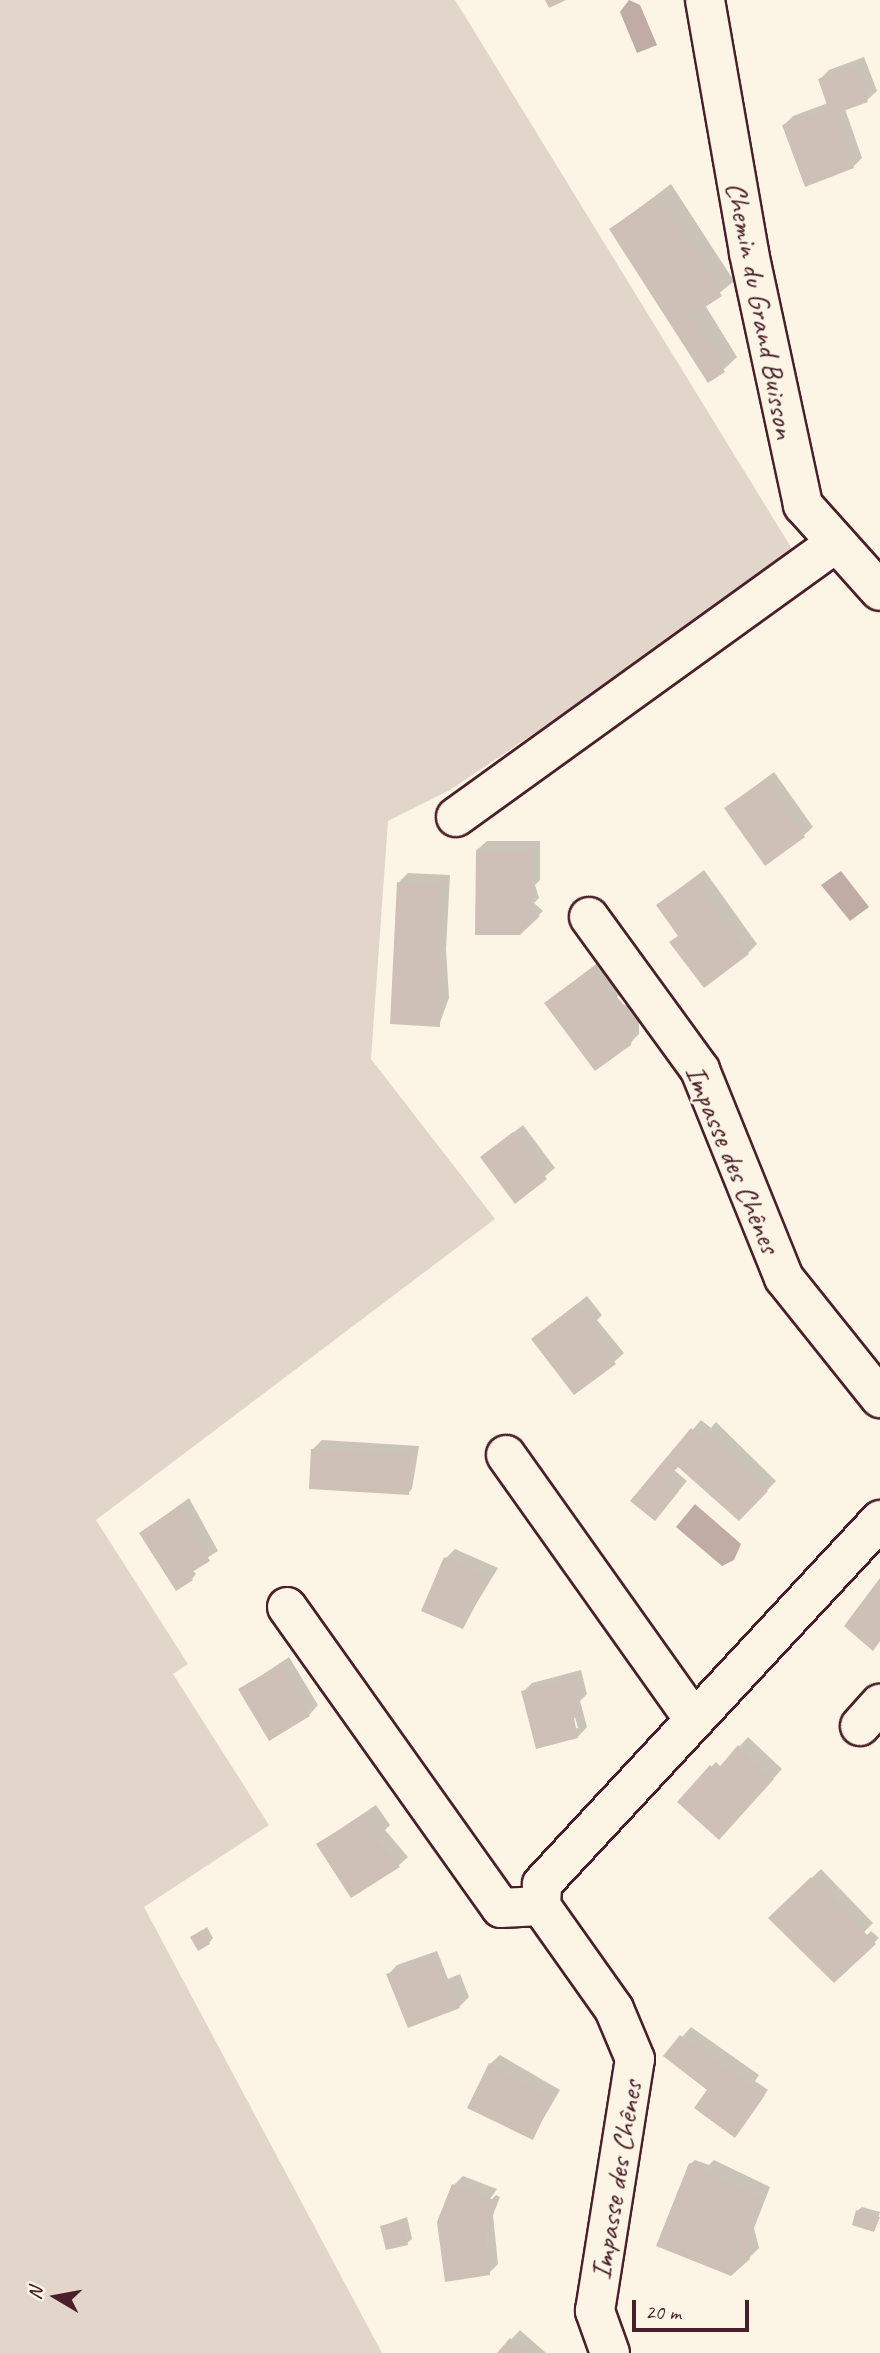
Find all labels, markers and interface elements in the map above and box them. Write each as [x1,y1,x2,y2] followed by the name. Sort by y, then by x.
[719,179,803,441] street label: Chemin du Grand Buisson
[677,1059,789,1259] street label: Impasse des Chênes
[582,2078,650,2282] street label: Impasse des Chênes
[21,2262,91,2332] north arrow
[22,2285,48,2301] text: N
[635,2286,752,2330] scale bar
[645,2299,681,2325] text: 20 m

